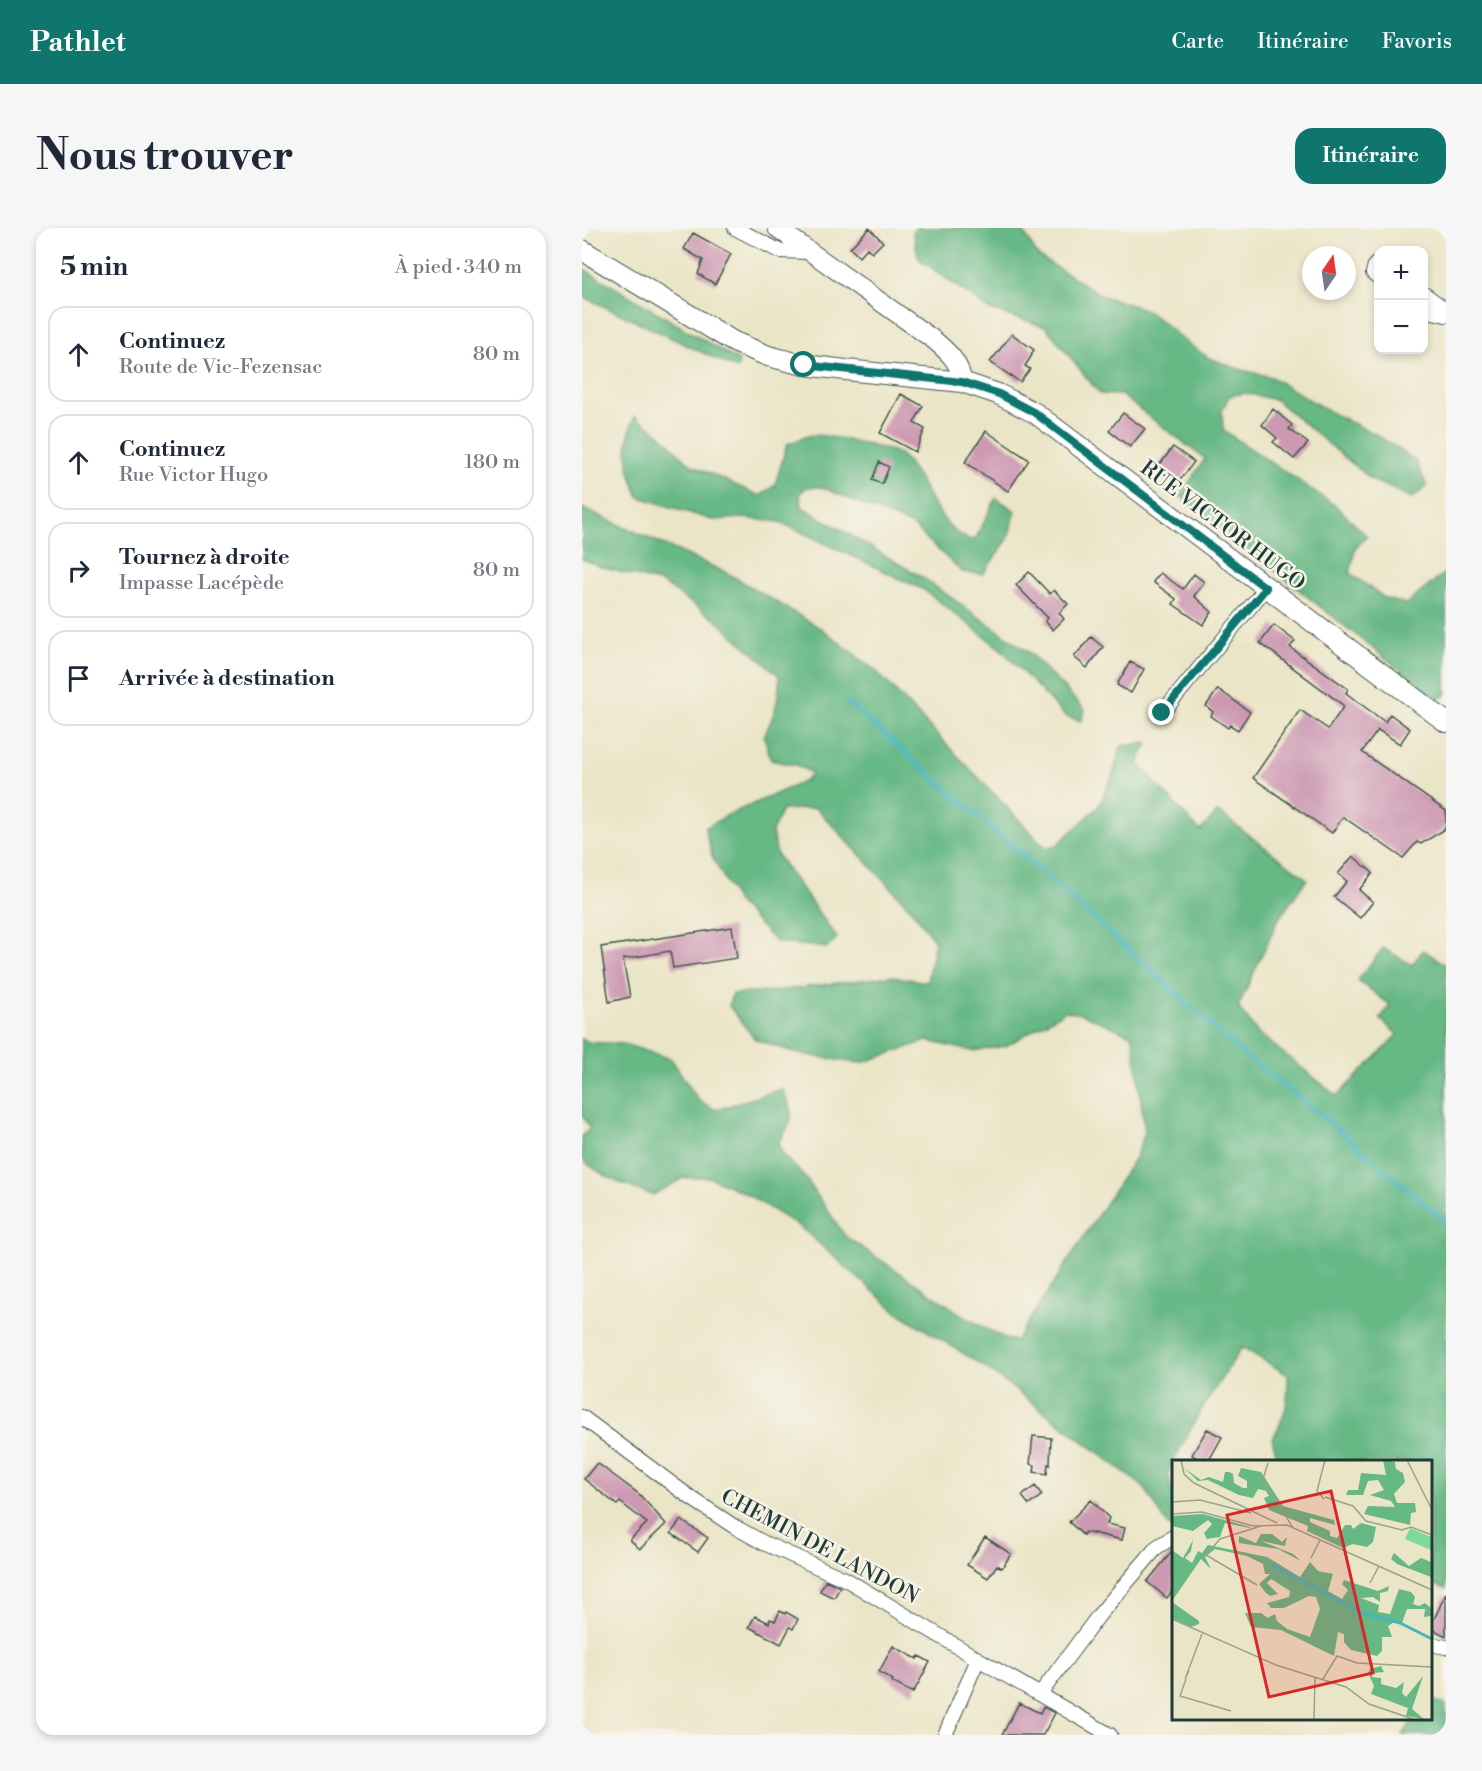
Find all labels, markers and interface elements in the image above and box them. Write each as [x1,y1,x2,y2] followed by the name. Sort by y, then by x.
[30,25,126,60] text: Pathlet
[1172,29,1224,55] text: Carte
[1257,29,1349,55] text: Itinéraire
[1382,29,1452,55] text: Favoris
[1295,128,1446,184] button: Itinéraire
[36,130,294,183] text: Nous trouver
[1302,246,1356,300] north arrow
[1374,246,1428,354] map controls
[1374,246,1428,300] button: +
[60,251,128,283] text: 5 min
[395,255,522,280] text: À pied · 340 m
[1374,300,1428,354] button: −
[119,328,225,355] text: Continuez
[62,338,95,371] icon: ahead
[473,342,520,367] text: 80 m
[790,351,816,377] route start
[119,355,322,380] text: Route de Vic-Fezensac
[119,436,225,463] text: Continuez
[62,446,95,479] icon: ahead
[465,450,520,475] text: 180 m
[1135,455,1310,596] street label: RUE VICTOR HUGO
[119,463,268,488] text: Rue Victor Hugo
[119,544,290,571] text: Tournez à droite
[62,554,95,587] icon: right
[473,558,520,583] text: 80 m
[119,571,284,596] text: Impasse Lacépède
[62,662,95,695] icon: arrive
[119,665,335,692] text: Arrivée à destination
[1148,699,1174,725] route end
[1172,1460,1431,1720] inset map
[716,1484,923,1610] street label: CHEMIN DE LANDON

